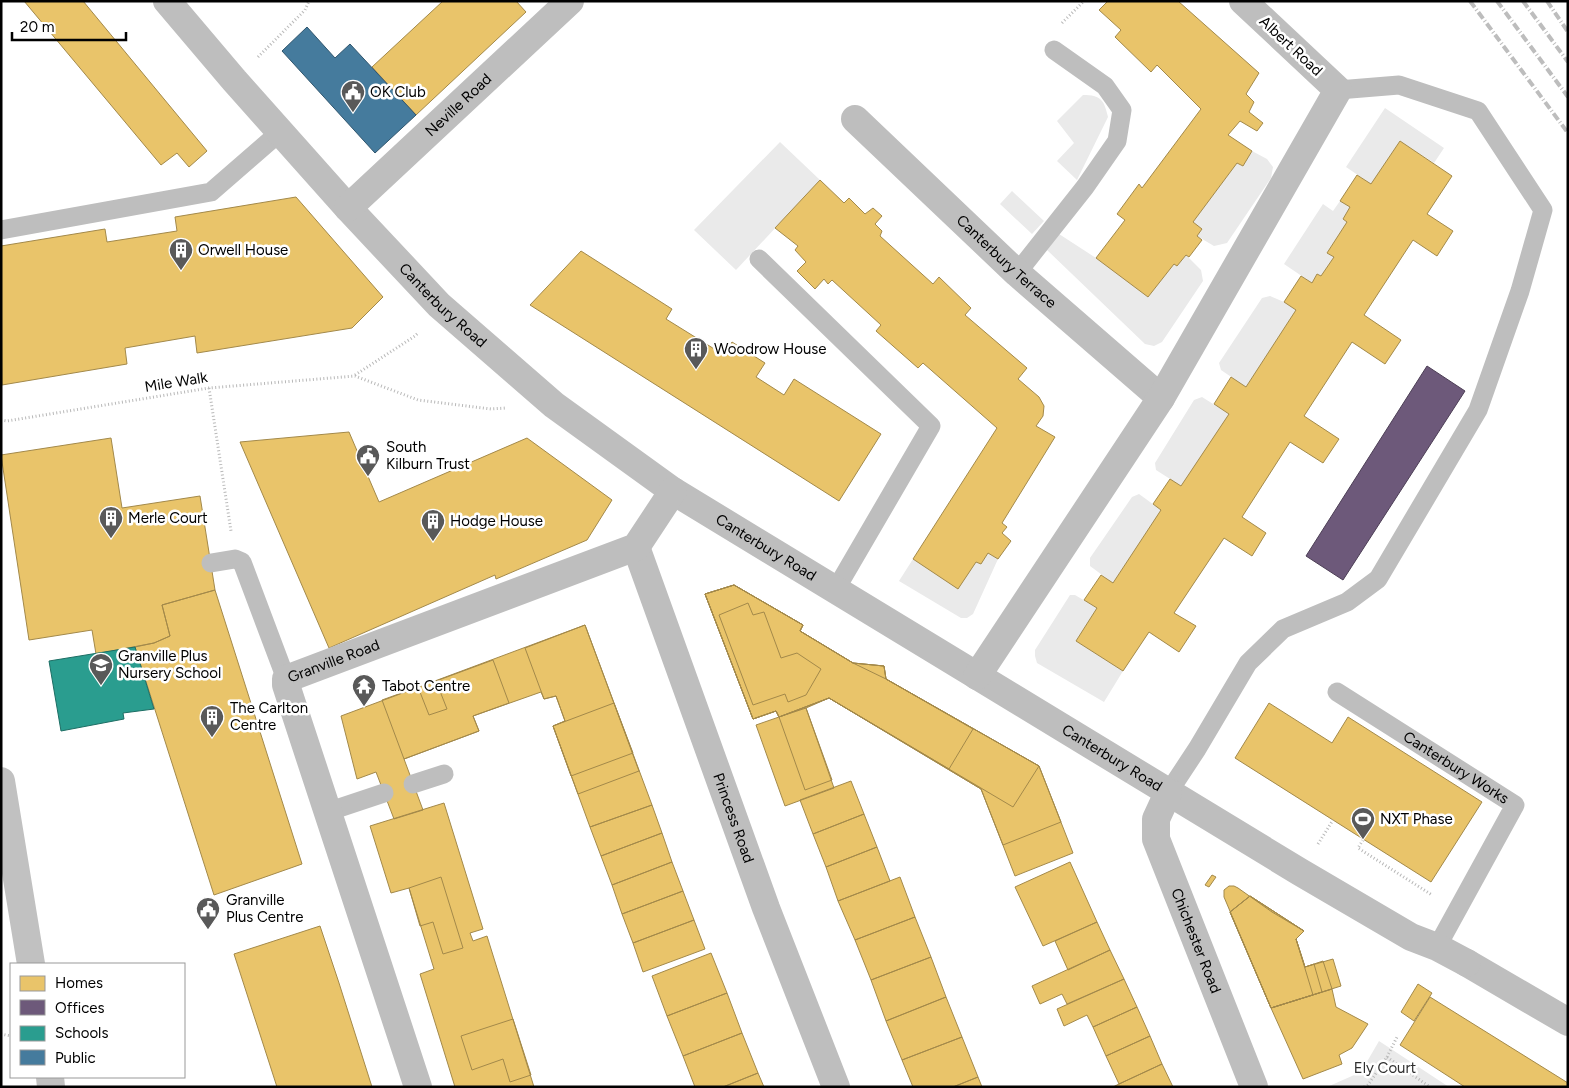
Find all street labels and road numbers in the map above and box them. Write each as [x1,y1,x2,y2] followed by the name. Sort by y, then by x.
[1256,12,1326,80] street label: Albert Road
[422,70,495,140] street label: Neville Road
[953,211,1060,312] street label: Canterbury Terrace
[395,259,490,351] street label: Canterbury Road
[143,368,209,396] street label: Mile Walk
[713,510,819,585] street label: Canterbury Road
[285,636,382,687] street label: Granville Road
[1059,720,1166,795] street label: Canterbury Road
[1400,727,1512,808] street label: Canterbury Works
[709,771,758,865] street label: Princess Road
[1167,886,1225,996] street label: Chichester Road

